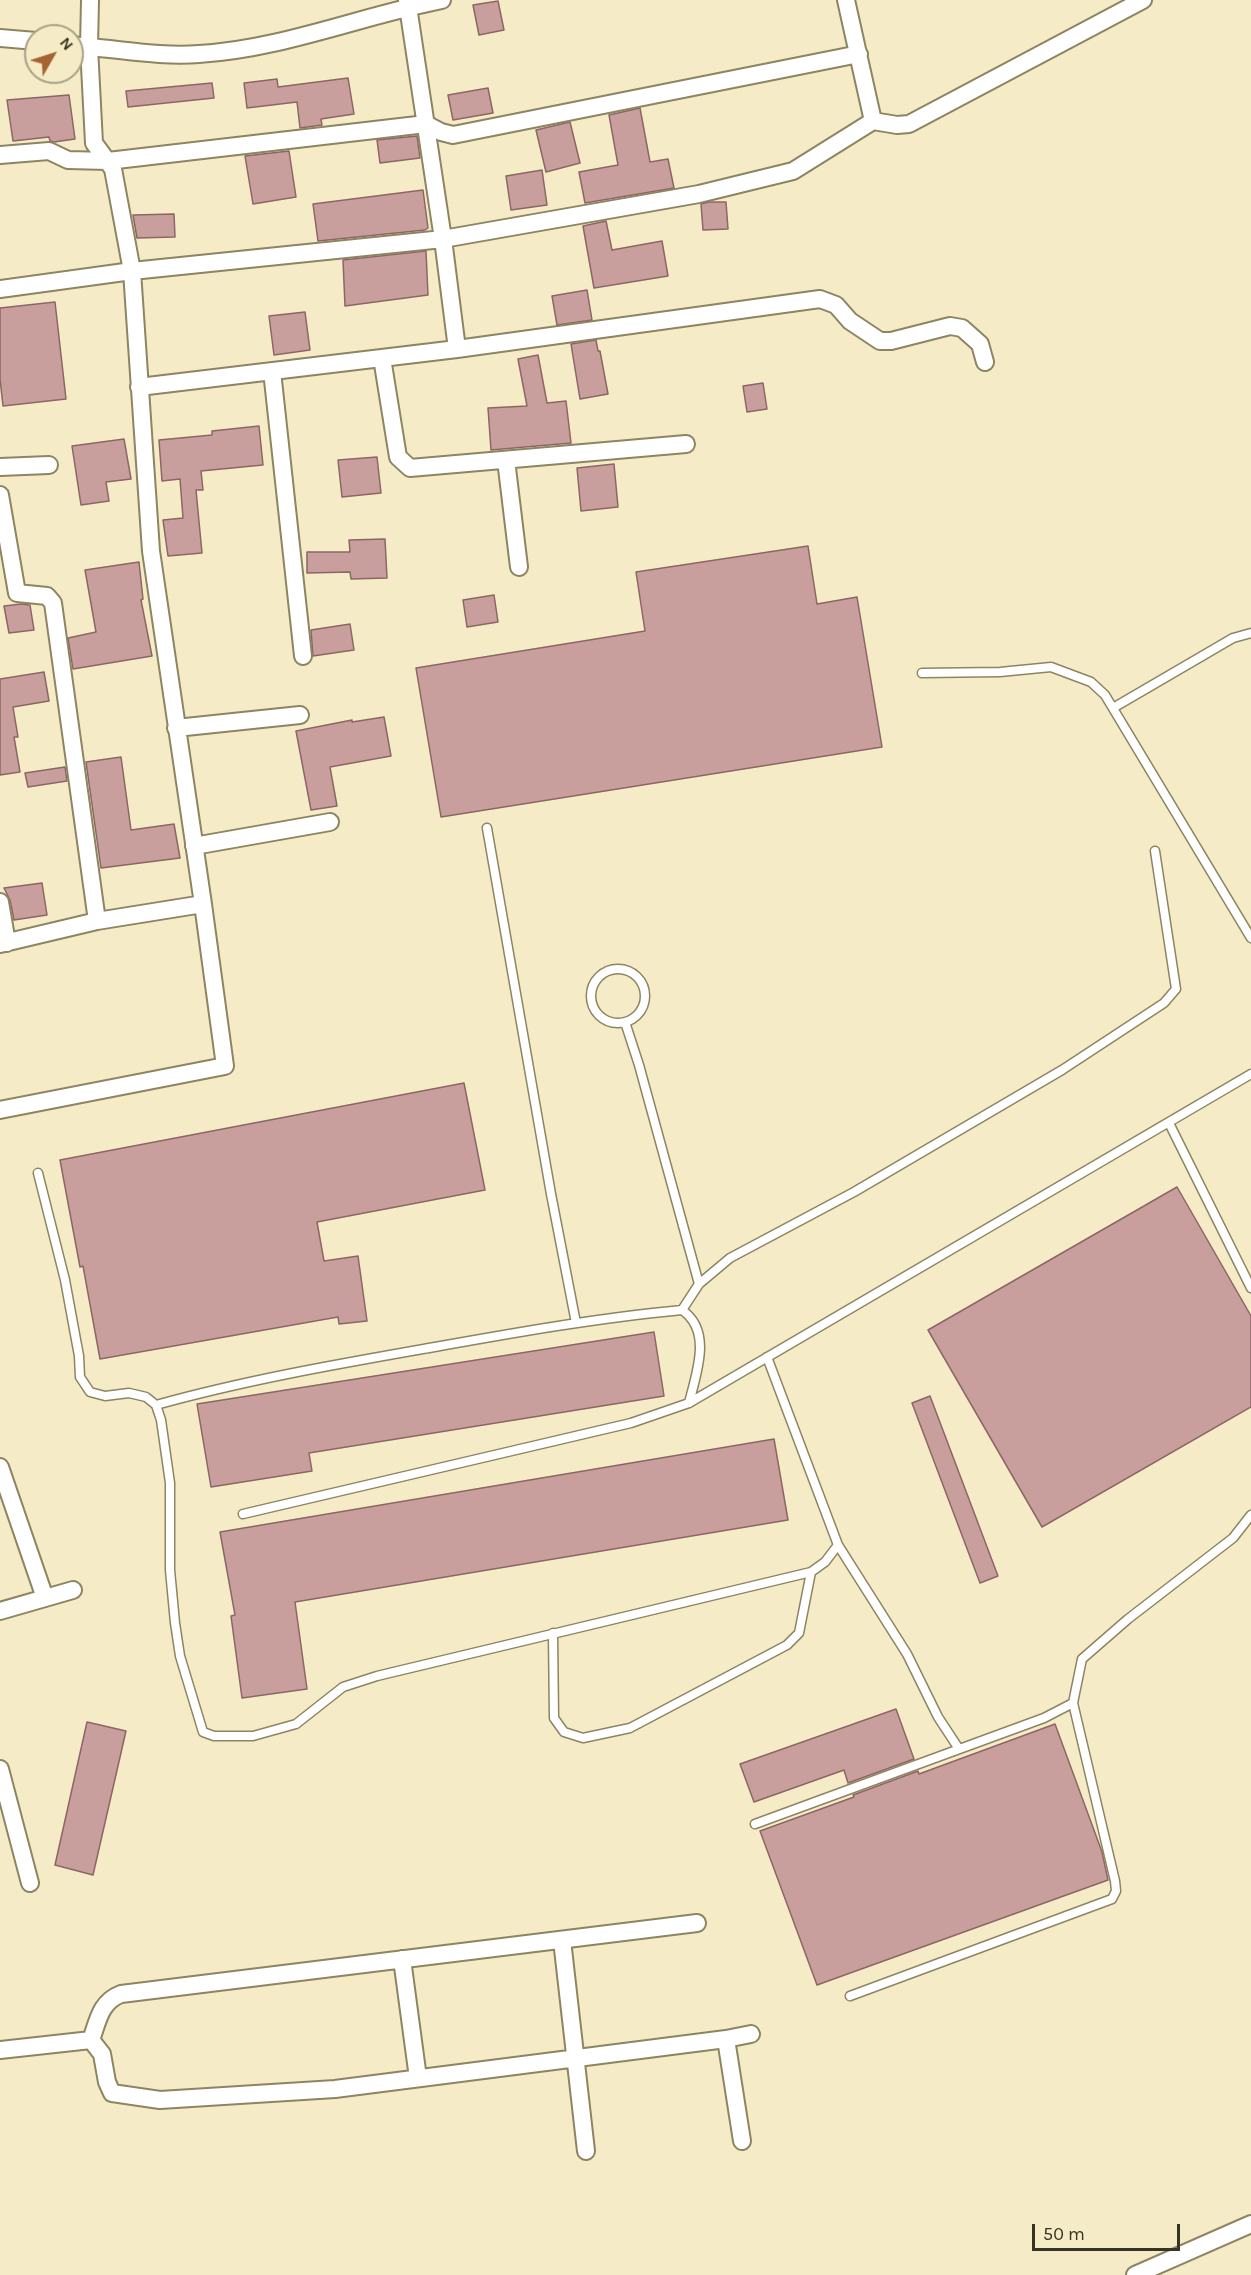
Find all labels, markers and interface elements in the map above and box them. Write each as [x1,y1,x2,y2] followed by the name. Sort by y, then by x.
[24,24,84,84] north arrow
[56,33,78,54] text: N
[1035,2212,1184,2250] scale bar
[1043,2223,1085,2245] text: 50 m

